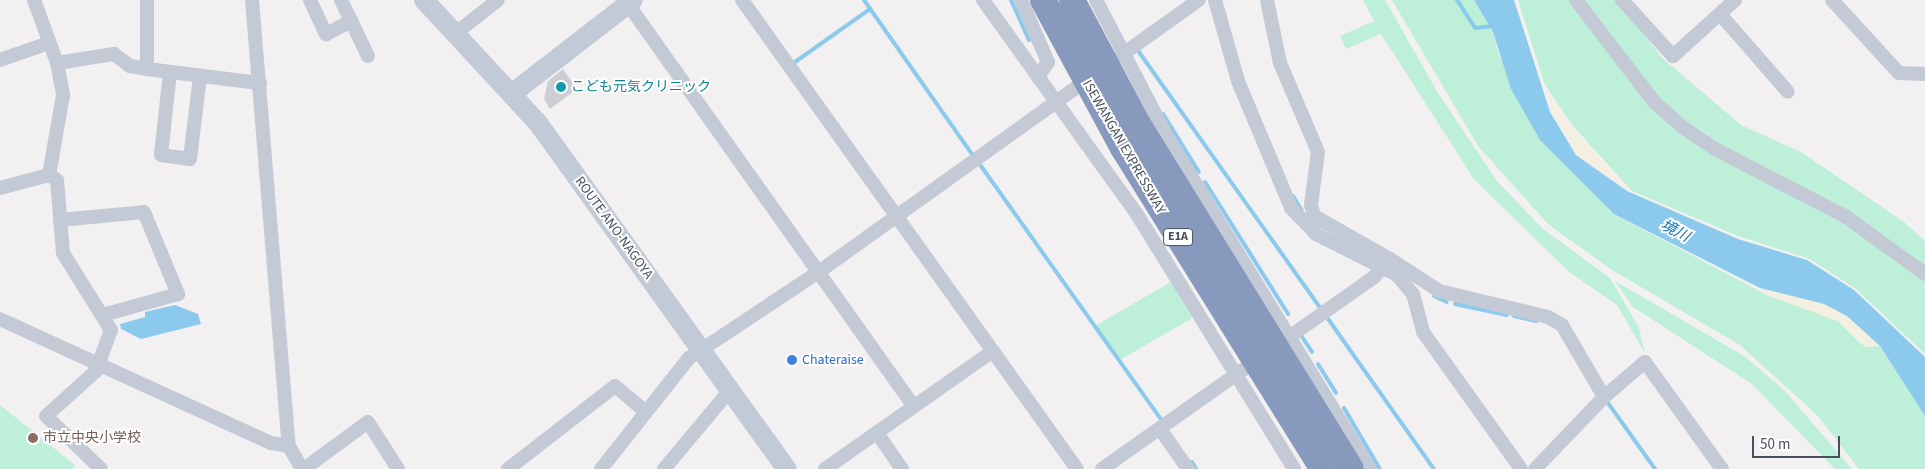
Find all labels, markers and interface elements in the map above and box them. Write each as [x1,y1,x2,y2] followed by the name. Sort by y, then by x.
[1079,77,1169,217] street label: ISEWANGAN EXPRESSWAY
[571,79,711,95] place label: こども元気クリニック
[555,81,567,93] marker: こども元気クリニック
[571,173,657,283] street label: ROUTE ANO-NAGOYA
[1658,216,1692,246] water label: 境川
[1163,228,1193,246] road number: E1A
[802,352,864,368] place label: Chateraise
[786,354,798,366] marker: Chateraise
[1755,426,1842,458] scale bar
[43,430,141,446] place label: 市立中央小学校
[27,432,39,444] marker: 市立中央小学校
[1760,434,1790,455] text: 50 m

